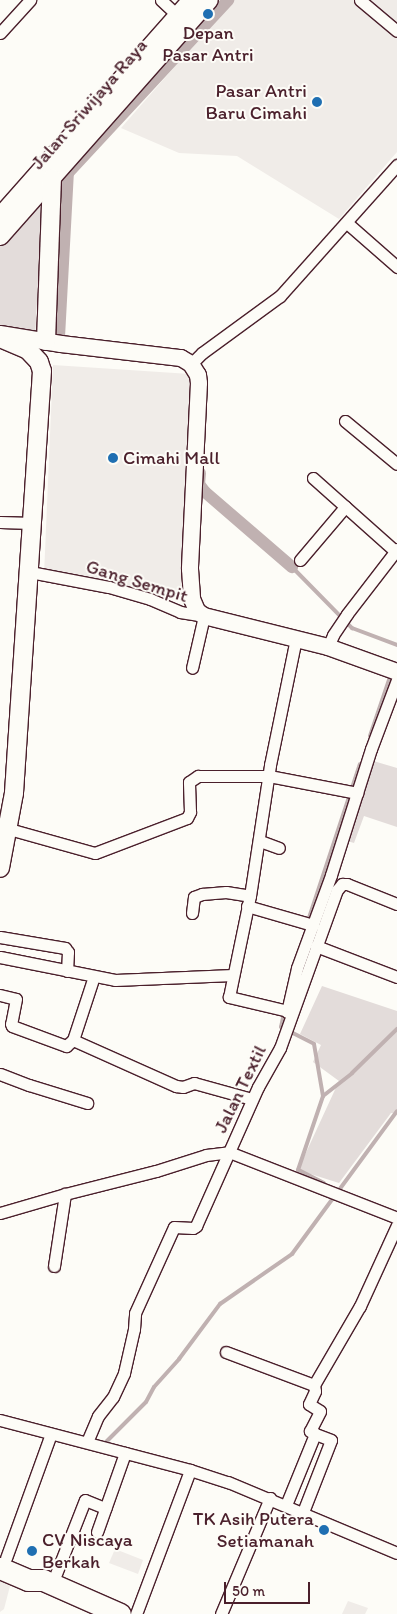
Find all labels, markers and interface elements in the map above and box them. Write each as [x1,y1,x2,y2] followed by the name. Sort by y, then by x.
[202,8,214,20] marker: Depan Pasar Antri
[162,22,254,66] place label: Depan Pasar Antri
[26,34,152,174] street label: Jalan Sriwijaya Raya
[206,80,307,124] place label: Pasar Antri Baru Cimahi
[311,96,323,108] marker: Pasar Antri Baru Cimahi
[123,447,220,469] place label: Cimahi Mall
[107,452,119,464] marker: Cimahi Mall
[84,555,190,607] street label: Gang Sempit
[209,1042,271,1136] street label: Jalan Textil
[193,1508,314,1552] place label: TK Asih Putera Setiamanah
[318,1524,330,1536] marker: TK Asih Putera Setiamanah
[42,1529,133,1573] place label: CV Niscaya Berkah
[26,1545,38,1557] marker: CV Niscaya Berkah
[227,1572,313,1604] scale bar
[232,1582,265,1600] text: 50 m

